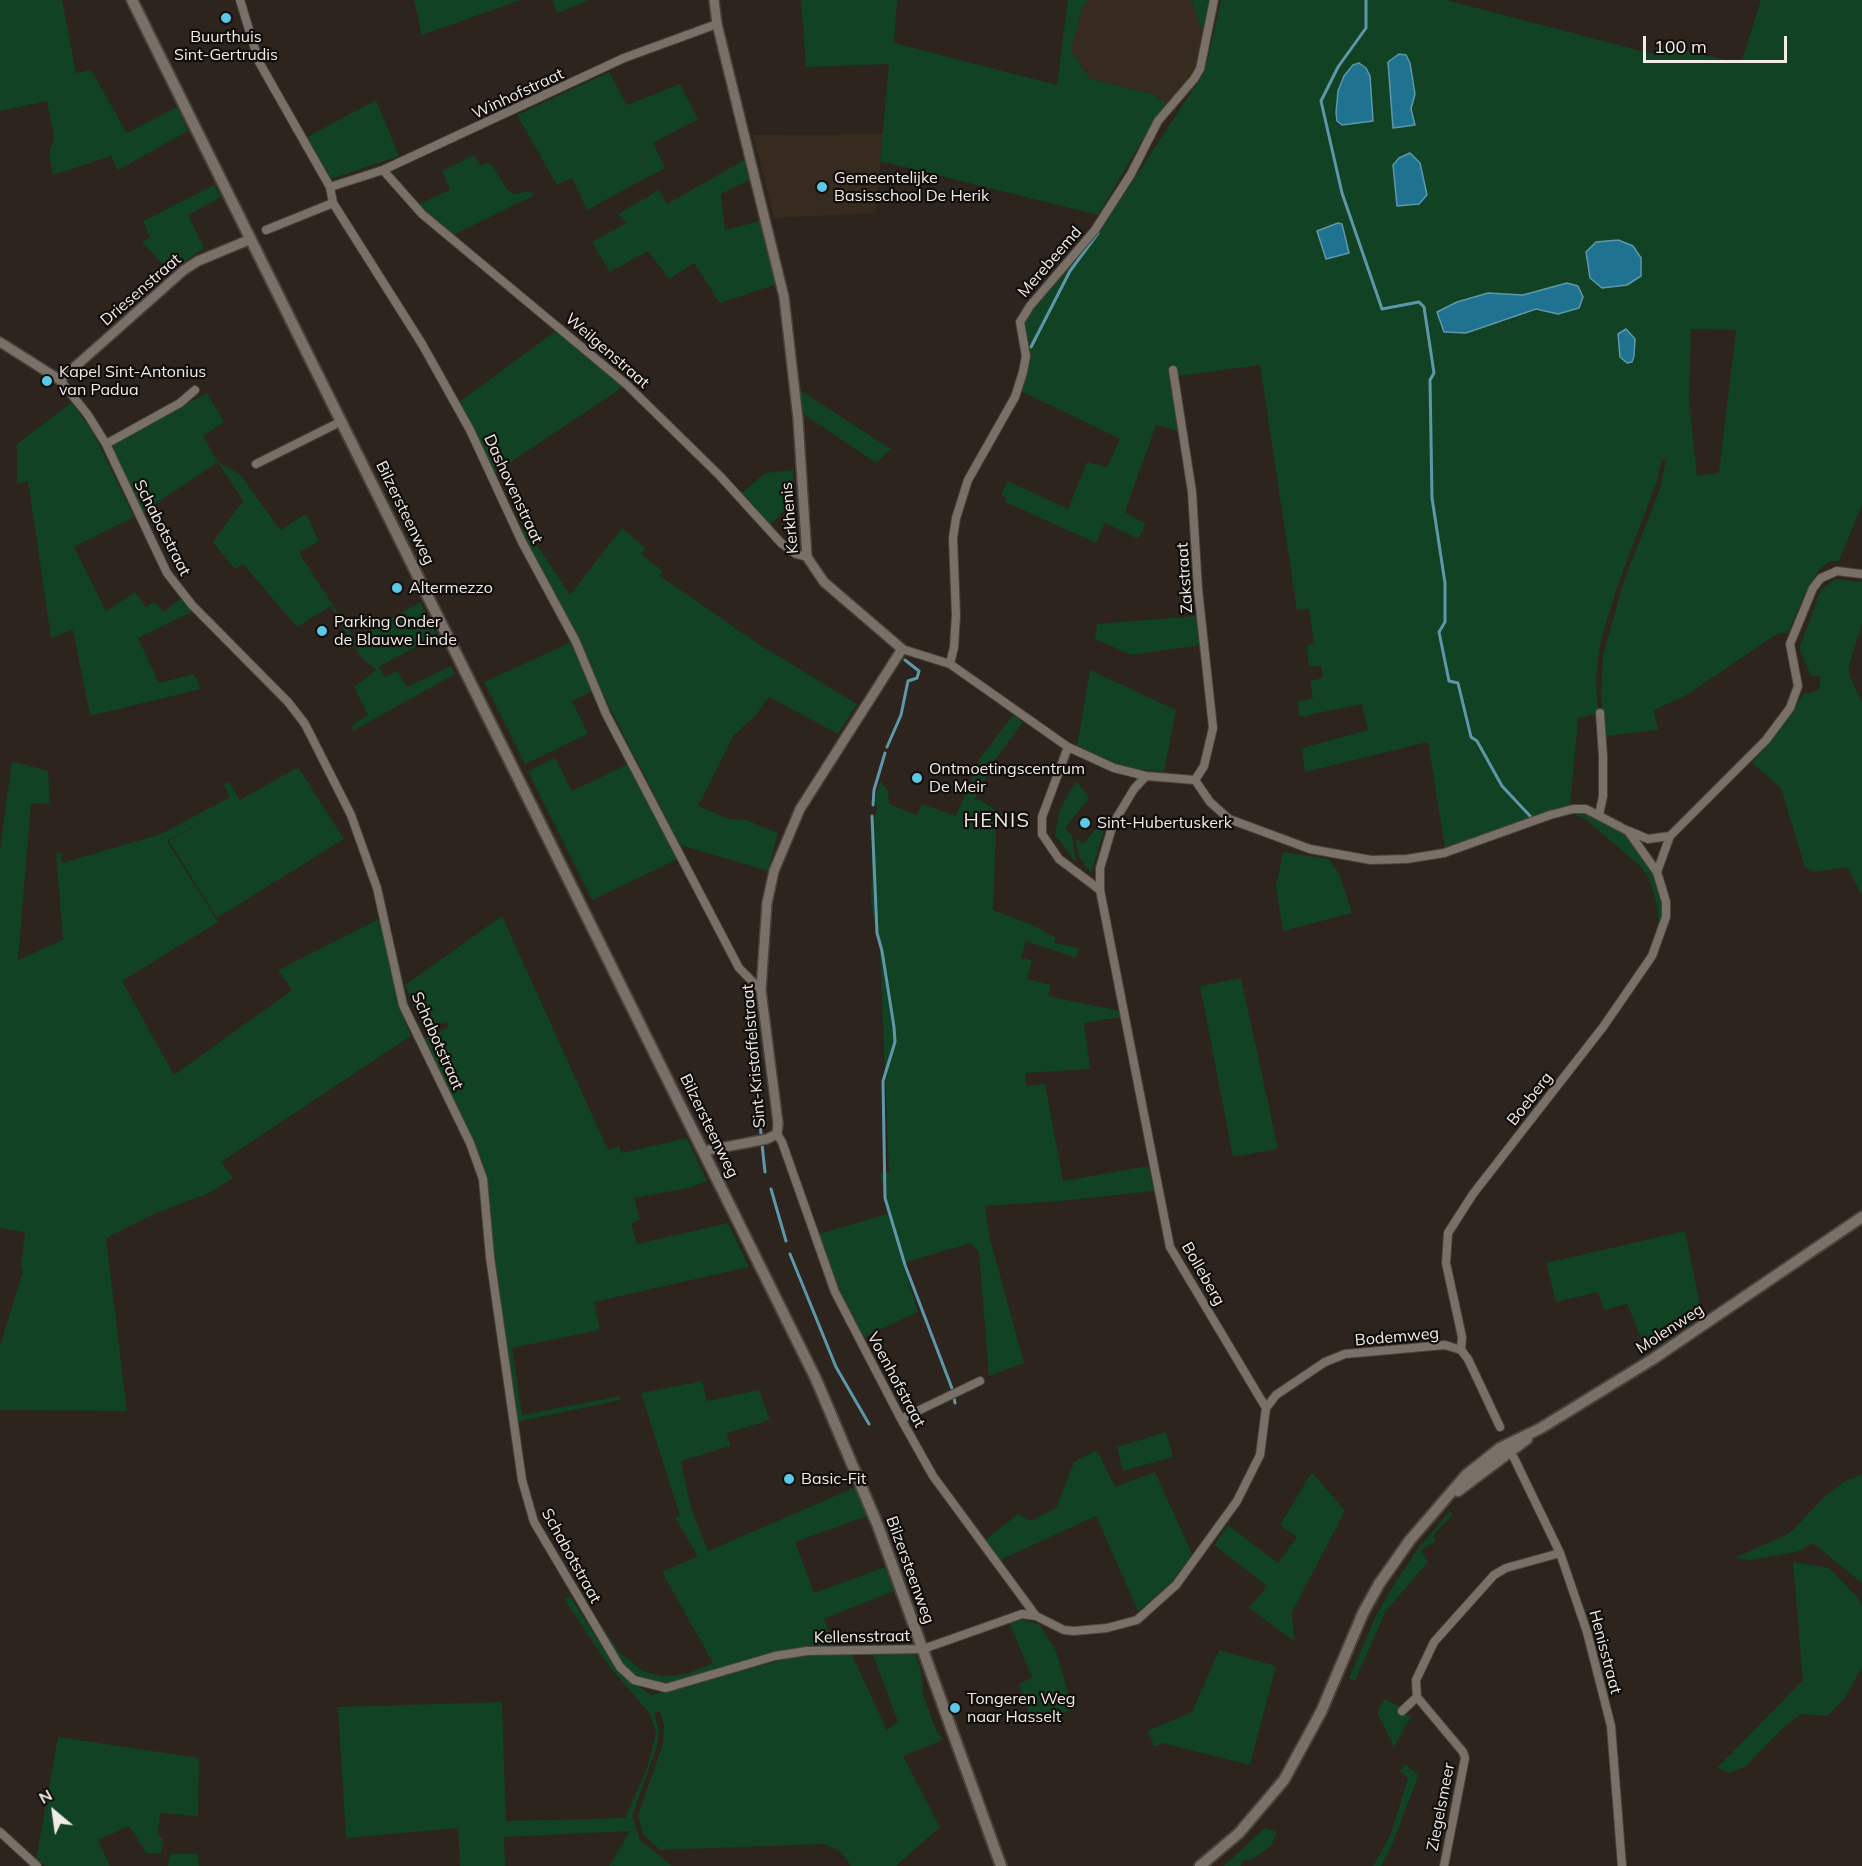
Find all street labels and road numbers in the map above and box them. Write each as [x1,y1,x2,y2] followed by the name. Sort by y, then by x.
[469,64,567,124] street label: Winhofstraat
[1014,223,1086,301] street label: Merebeemd
[97,250,185,330] street label: Driesenstraat
[561,309,653,393] street label: Weilgenstraat
[479,431,547,547] street label: Dashovenstraat
[372,458,438,568] street label: Bilzersteenweg
[130,477,194,579] street label: Schabotstraat
[777,481,803,555] street label: Kerkhenis
[1173,542,1197,614] street label: Zakstraat
[738,983,770,1129] street label: Sint-Kristoffelstraat
[407,989,467,1093] street label: Schabotstraat
[1503,1069,1557,1129] street label: Boeberg
[676,1071,742,1181] street label: Bilzersteenweg
[1177,1239,1229,1309] street label: Bolleberg
[1633,1300,1707,1358] street label: Molenweg
[1354,1324,1440,1350] street label: Bodemweg
[863,1329,929,1431] street label: Voenhofstraat
[537,1505,605,1607] street label: Schabotstraat
[882,1513,938,1627] street label: Bilzersteenweg
[1585,1608,1625,1696] street label: Henisstraat
[814,1627,910,1647] street label: Kellensstraat
[1423,1761,1459,1853] street label: Ziegelsmeer

